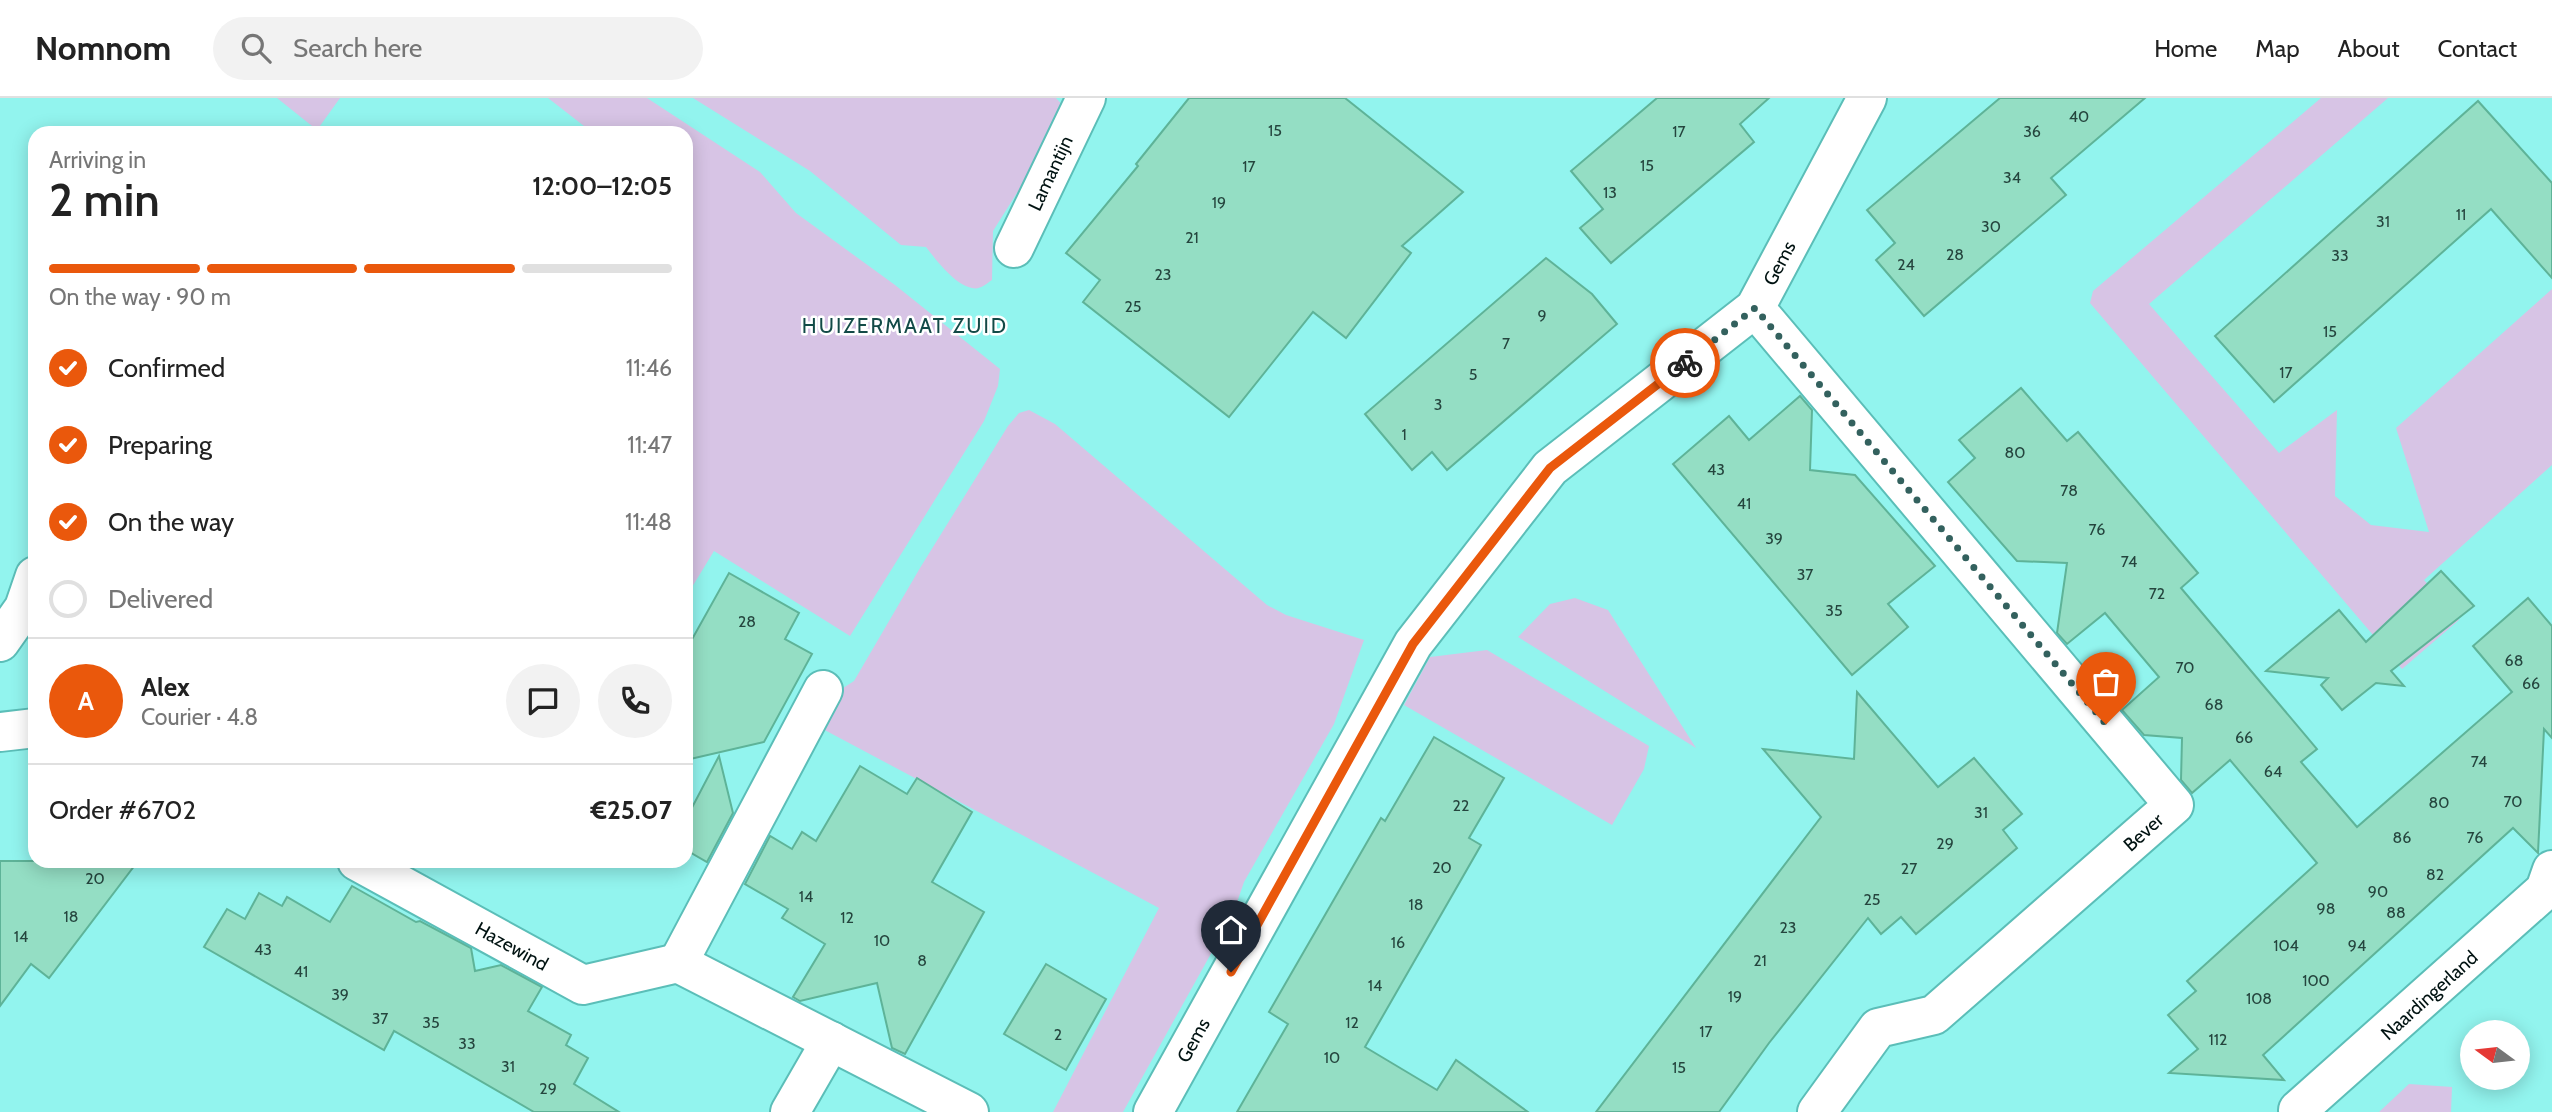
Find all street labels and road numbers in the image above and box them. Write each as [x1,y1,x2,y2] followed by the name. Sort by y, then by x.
[1023,132,1078,214] street label: Lamantijn
[1758,237,1801,289] street label: Gems
[2119,808,2168,856] street label: Bever
[471,917,552,976] street label: Hazewind
[2376,946,2482,1045] street label: Naardingerland
[1172,1014,1215,1066] street label: Gems

